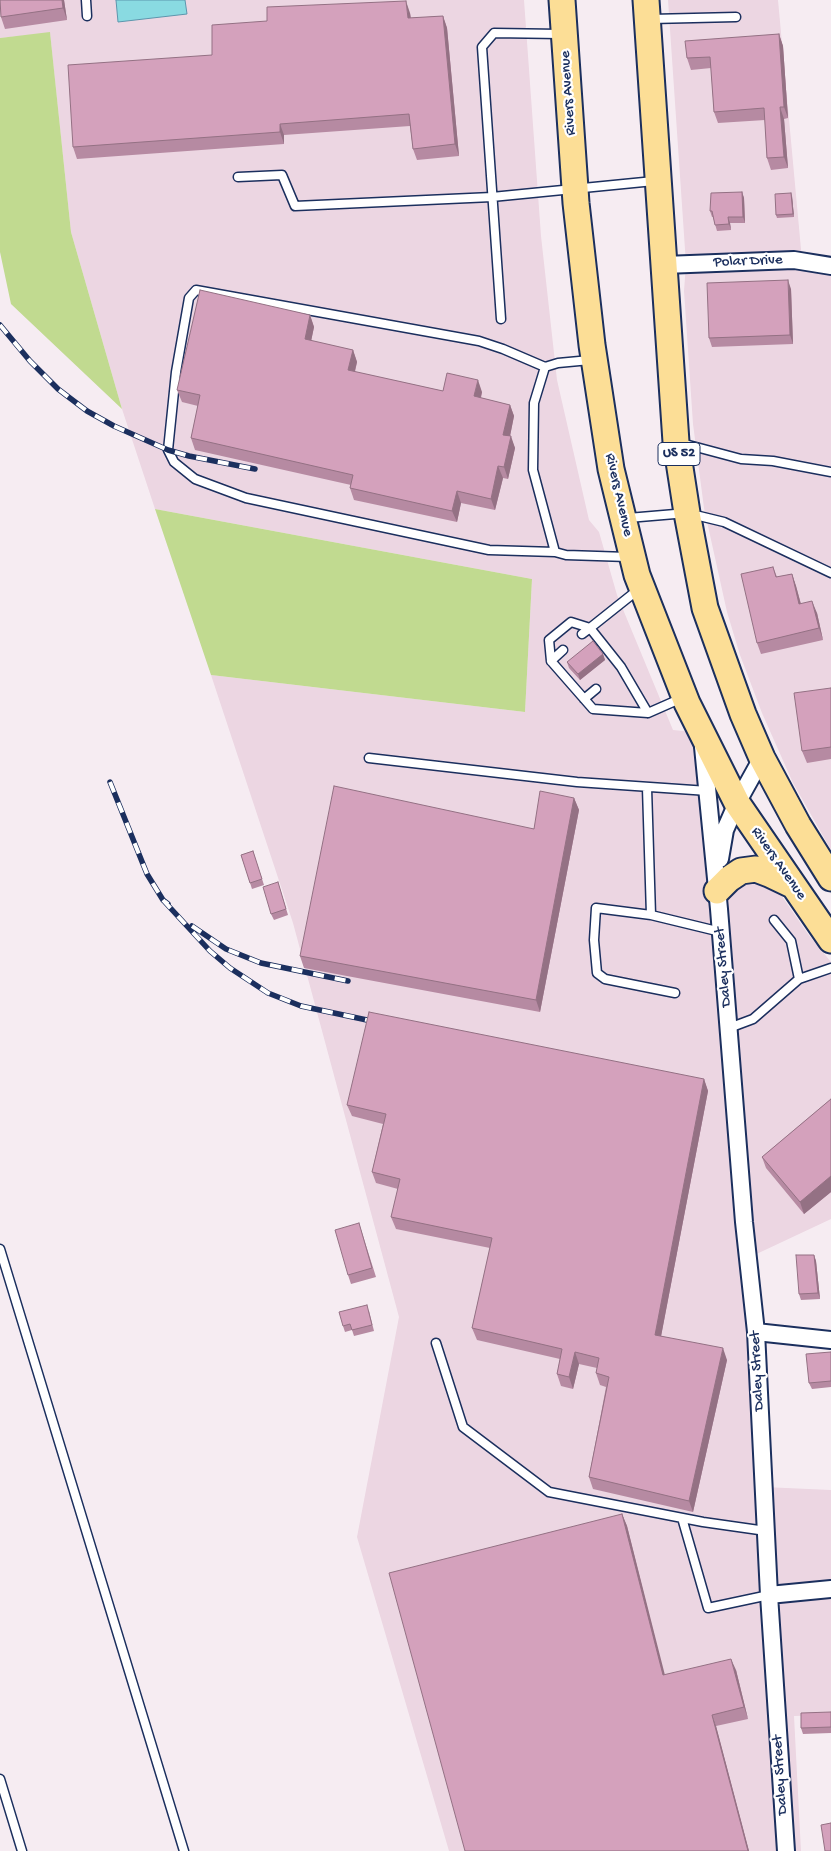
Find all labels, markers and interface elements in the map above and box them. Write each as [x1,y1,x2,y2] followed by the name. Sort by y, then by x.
[557,50,581,136] street label: Rivers Avenue
[713,252,783,272] street label: Polar Drive
[658,442,700,466] road number: US 52
[600,452,636,538] street label: Rivers Avenue
[746,824,810,904] street label: Rivers Avenue
[712,926,736,1008] street label: Daley Street
[747,1331,769,1411] street label: Daley Street
[769,1734,793,1816] street label: Daley Street

